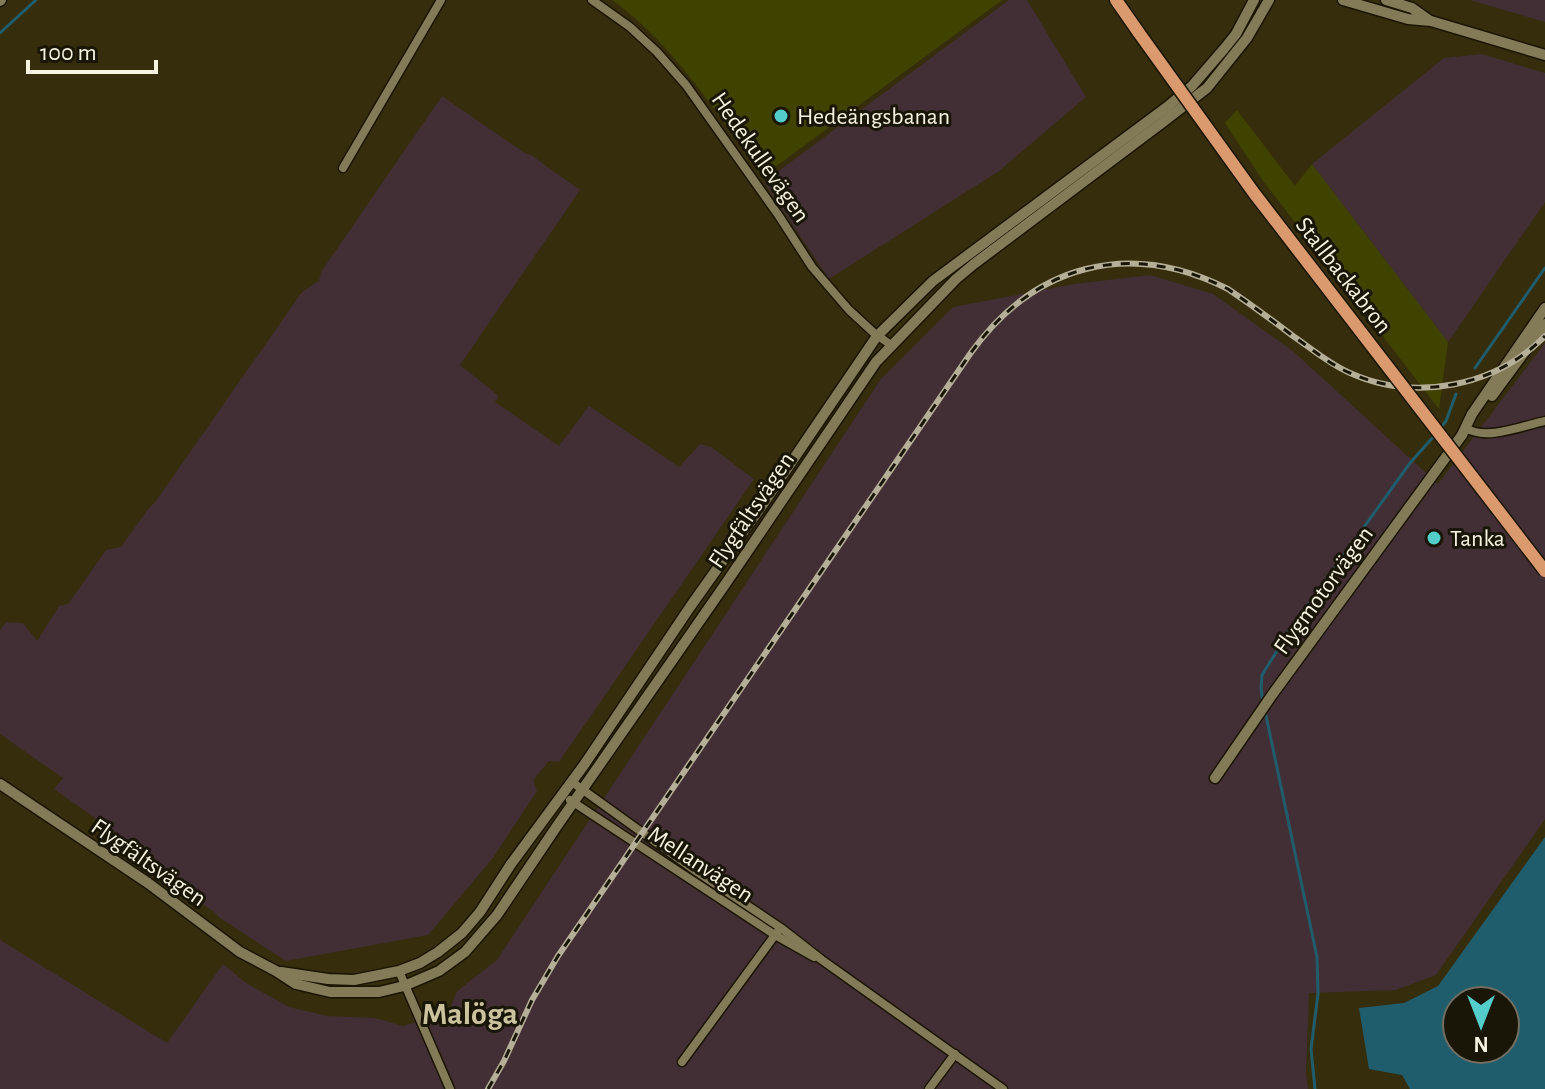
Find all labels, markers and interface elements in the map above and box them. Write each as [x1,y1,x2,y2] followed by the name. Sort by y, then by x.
[28,24,156,74] scale bar
[40,41,97,65] text: 100 m
[707,88,814,227] street label: Hedekullevägen
[797,105,950,129] place label: Hedeängsbanan
[772,107,790,125] marker: Hedeängsbanan
[1291,213,1396,338] street label: Stallbackabron
[704,448,799,573] street label: Flygfältsvägen
[1270,522,1378,659] street label: Flygmotorvägen
[1450,527,1505,551] place label: Tanka
[1425,529,1443,547] marker: Tanka
[87,814,210,911] street label: Flygfältsvägen
[644,822,757,908] street label: Mellanvägen
[1441,985,1521,1065] north arrow
[422,998,518,1030] district label: Malöga
[1473,1033,1489,1055] text: N

